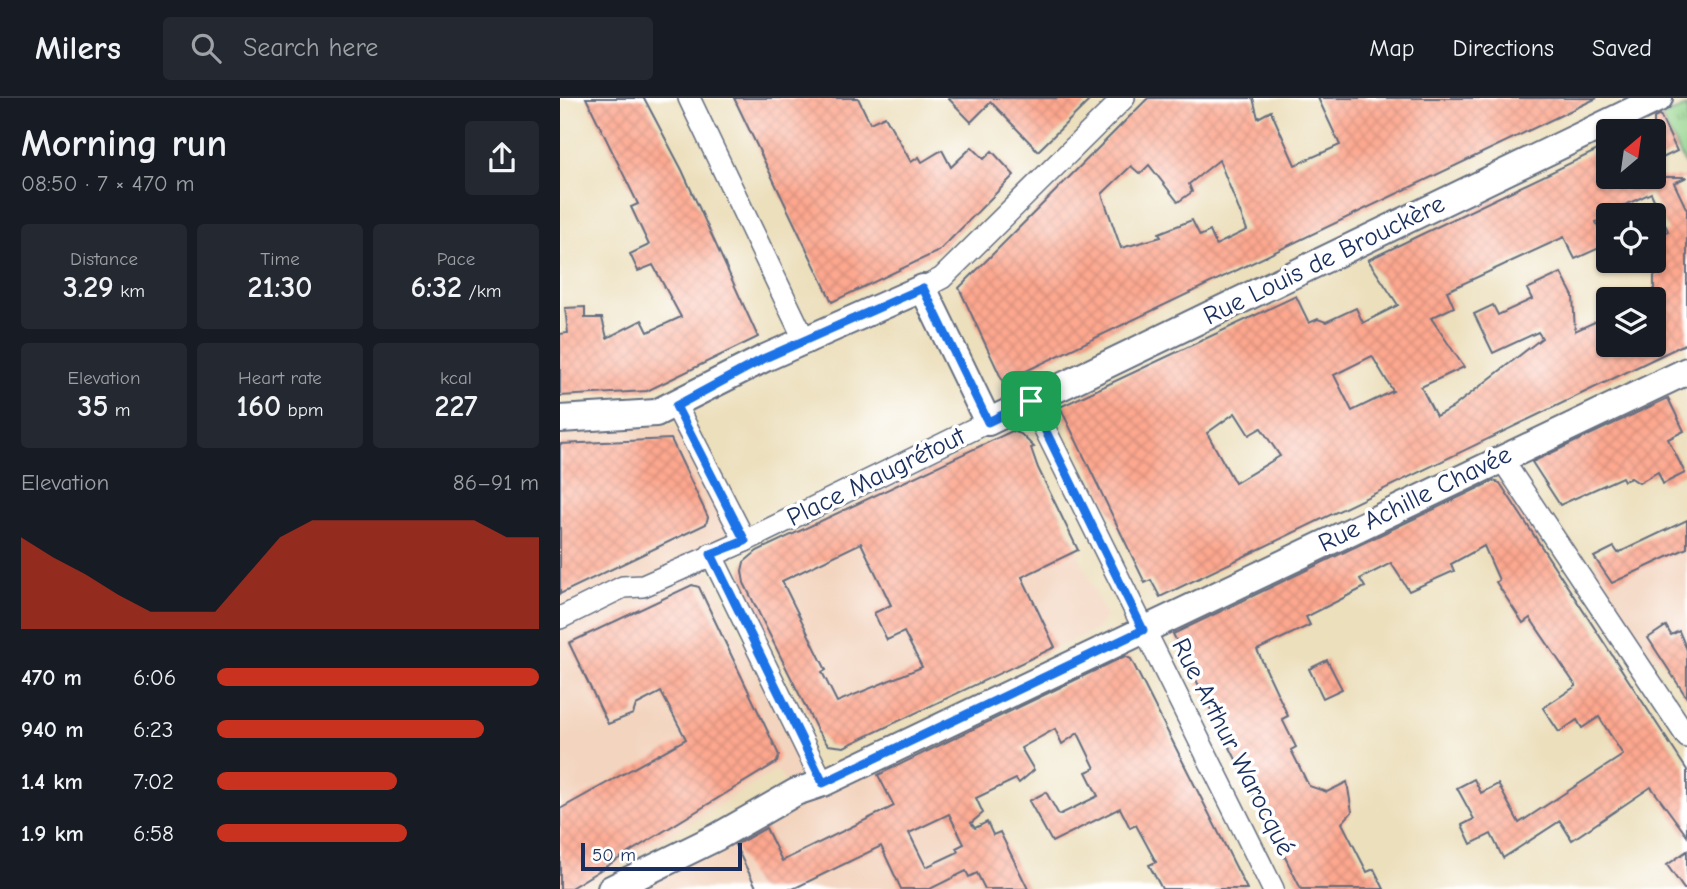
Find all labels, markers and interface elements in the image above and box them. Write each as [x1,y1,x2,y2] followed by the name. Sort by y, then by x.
[163,17,653,80] search box
[35,29,121,67] text: Milers
[187,29,225,67] icon: search
[243,33,378,63] text: Search here
[1369,34,1415,62] text: Map
[1453,34,1554,62] text: Directions
[1592,34,1652,62] text: Saved
[1596,119,1666,189] north arrow
[1596,119,1666,357] map controls
[465,121,539,195] button: share
[21,122,227,166] text: Morning run
[21,170,195,197] text: 08:50 · 7 × 470 m
[1199,189,1449,331] street label: Rue Louis de Brouckère
[1596,203,1666,273] button: locate
[70,248,138,270] text: Distance
[260,248,300,270] text: Time
[437,248,475,270] text: Pace
[63,270,114,305] text: 3.29
[248,270,312,305] text: 21:30
[410,270,462,305] text: 6:32
[114,280,145,302] text: km
[462,280,502,302] text: /km
[1596,287,1666,357] button: layers
[68,367,140,389] text: Elevation
[238,367,322,389] text: Heart rate
[440,367,472,389] text: kcal
[1001,371,1061,431] pin
[1012,382,1050,420] icon: arrive
[78,389,108,424] text: 35
[237,389,281,424] text: 160
[434,389,478,424] text: 227
[108,399,130,421] text: m
[281,399,323,421] text: bpm
[782,420,971,533] street label: Place Maugrétout
[1314,439,1516,559] street label: Rue Achille Chavée
[21,469,109,496] text: Elevation
[453,469,539,496] text: 86–91 m
[1165,633,1301,861] street label: Rue Arthur Warocqué
[21,664,82,691] text: 470 m
[133,664,176,691] text: 6:06
[21,716,83,743] text: 940 m
[133,716,173,743] text: 6:23
[21,768,83,795] text: 1.4 km
[133,768,174,795] text: 7:02
[21,820,84,847] text: 1.9 km
[133,820,174,847] text: 6:58
[581,840,742,872] scale bar
[592,844,636,866] text: 50 m

